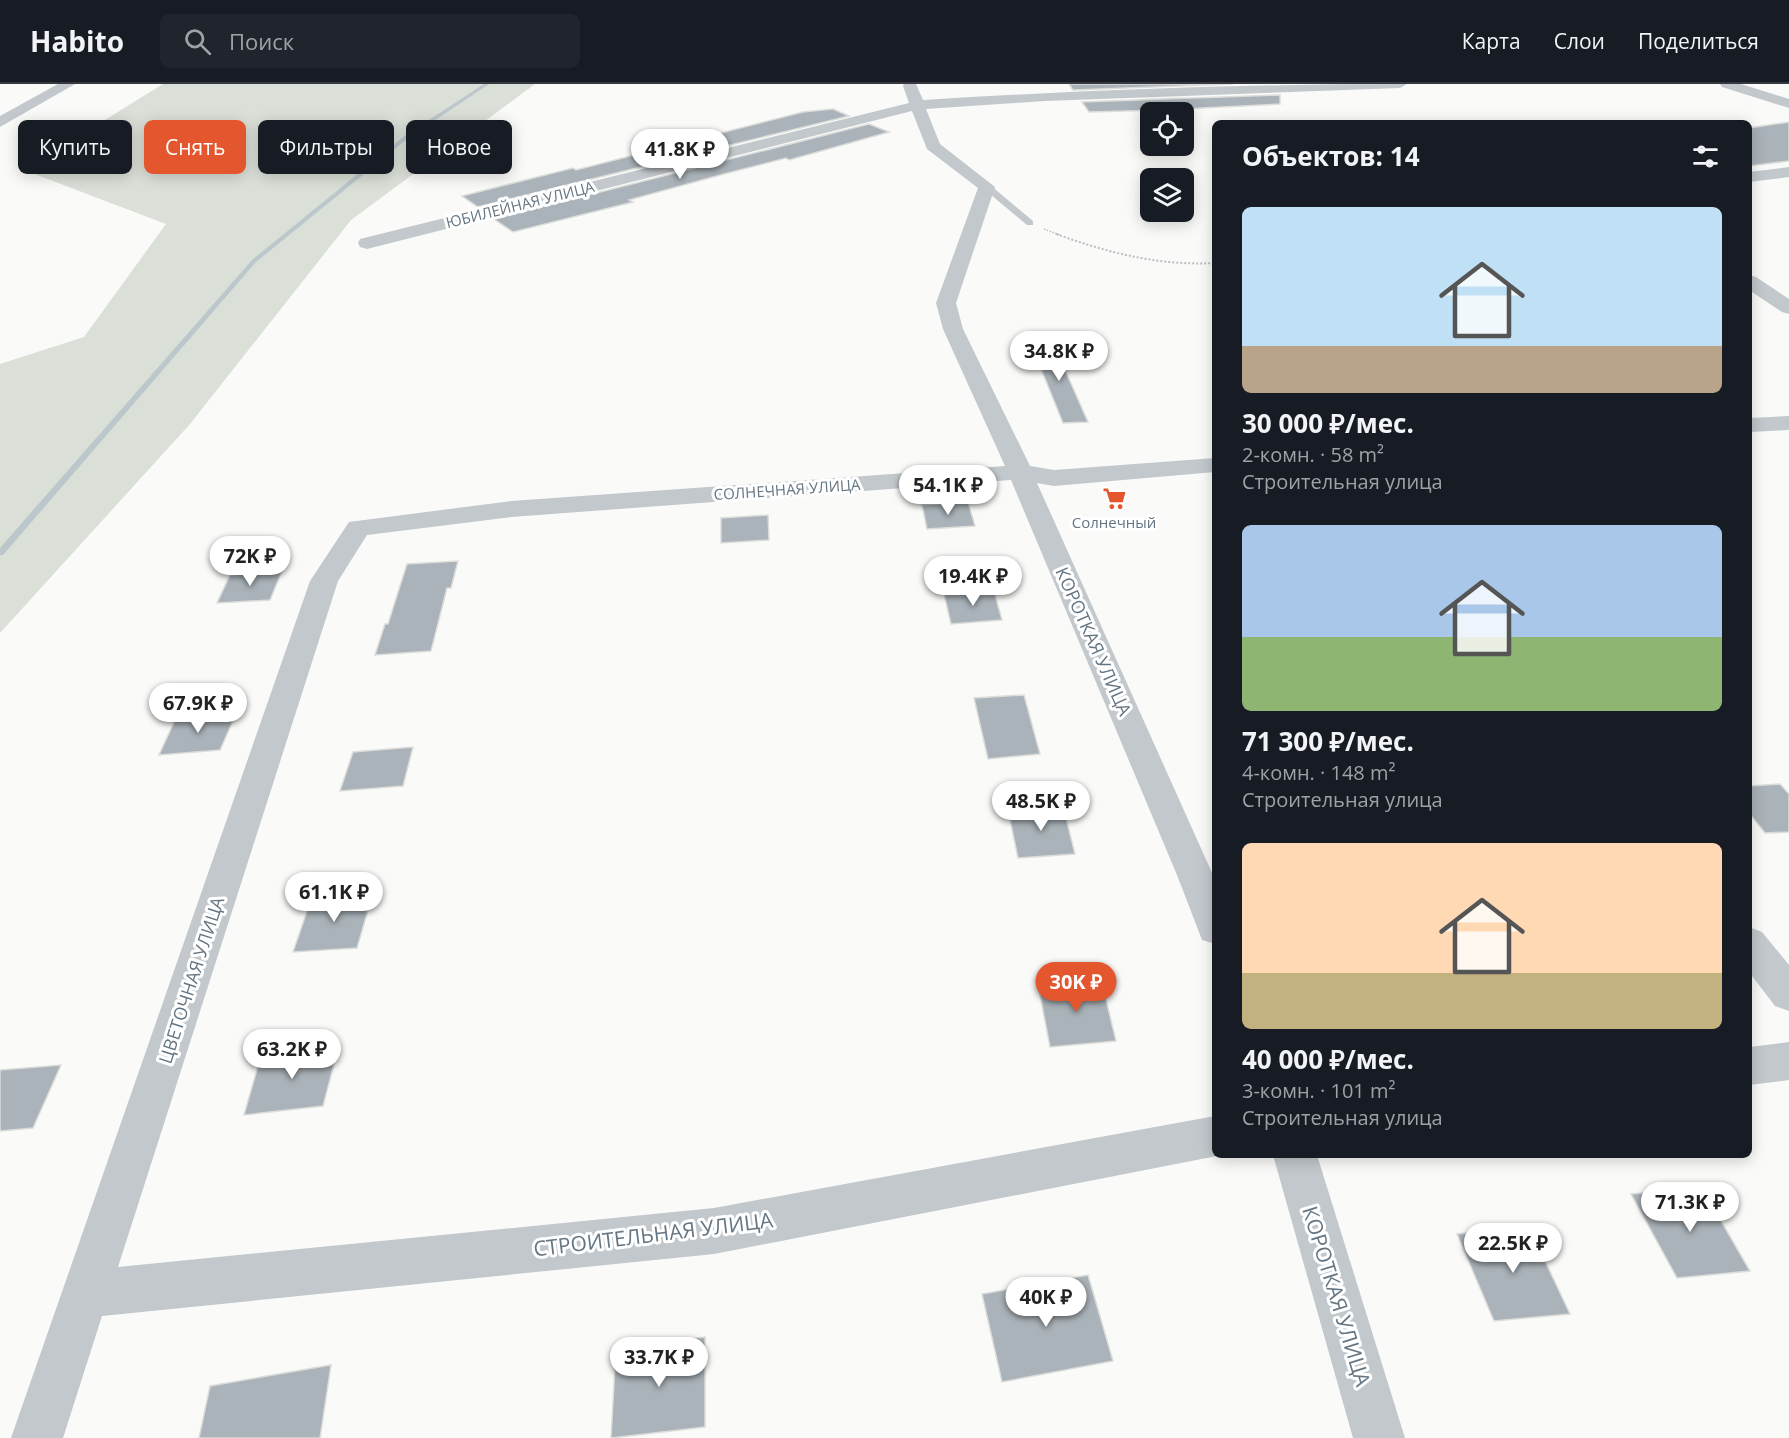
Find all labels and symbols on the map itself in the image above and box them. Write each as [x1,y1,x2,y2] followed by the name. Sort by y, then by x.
[625,129,735,180] pin: 41.8K ₽
[444,176,597,232] street label: ЮБИЛЕЙНАЯ УЛИЦА
[1004,331,1114,382] pin: 34.8K ₽
[893,465,1003,516] pin: 54.1K ₽
[713,474,862,504] street label: СОЛНЕЧНАЯ УЛИЦА
[1101,485,1127,511] supermarket icon: Солнечный
[1072,512,1156,532] place label: Солнечный
[208,536,292,587] pin: 72K ₽
[918,556,1028,607] pin: 19.4K ₽
[1050,563,1138,720] street label: КОРОТКАЯ УЛИЦА
[143,683,253,734] pin: 67.9K ₽
[986,781,1096,832] pin: 48.5K ₽
[279,872,389,923] pin: 61.1K ₽
[153,893,230,1067] street label: ЦВЕТОЧНАЯ УЛИЦА
[1034,962,1118,1013] pin: 30K ₽
[237,1029,347,1080] pin: 63.2K ₽
[1635,1182,1745,1233] pin: 71.3K ₽
[1296,1203,1378,1390] street label: КОРОТКАЯ УЛИЦА
[532,1205,775,1263] street label: СТРОИТЕЛЬНАЯ УЛИЦА
[1458,1223,1568,1274] pin: 22.5K ₽
[1004,1277,1088,1328] pin: 40K ₽
[604,1337,714,1388] pin: 33.7K ₽

